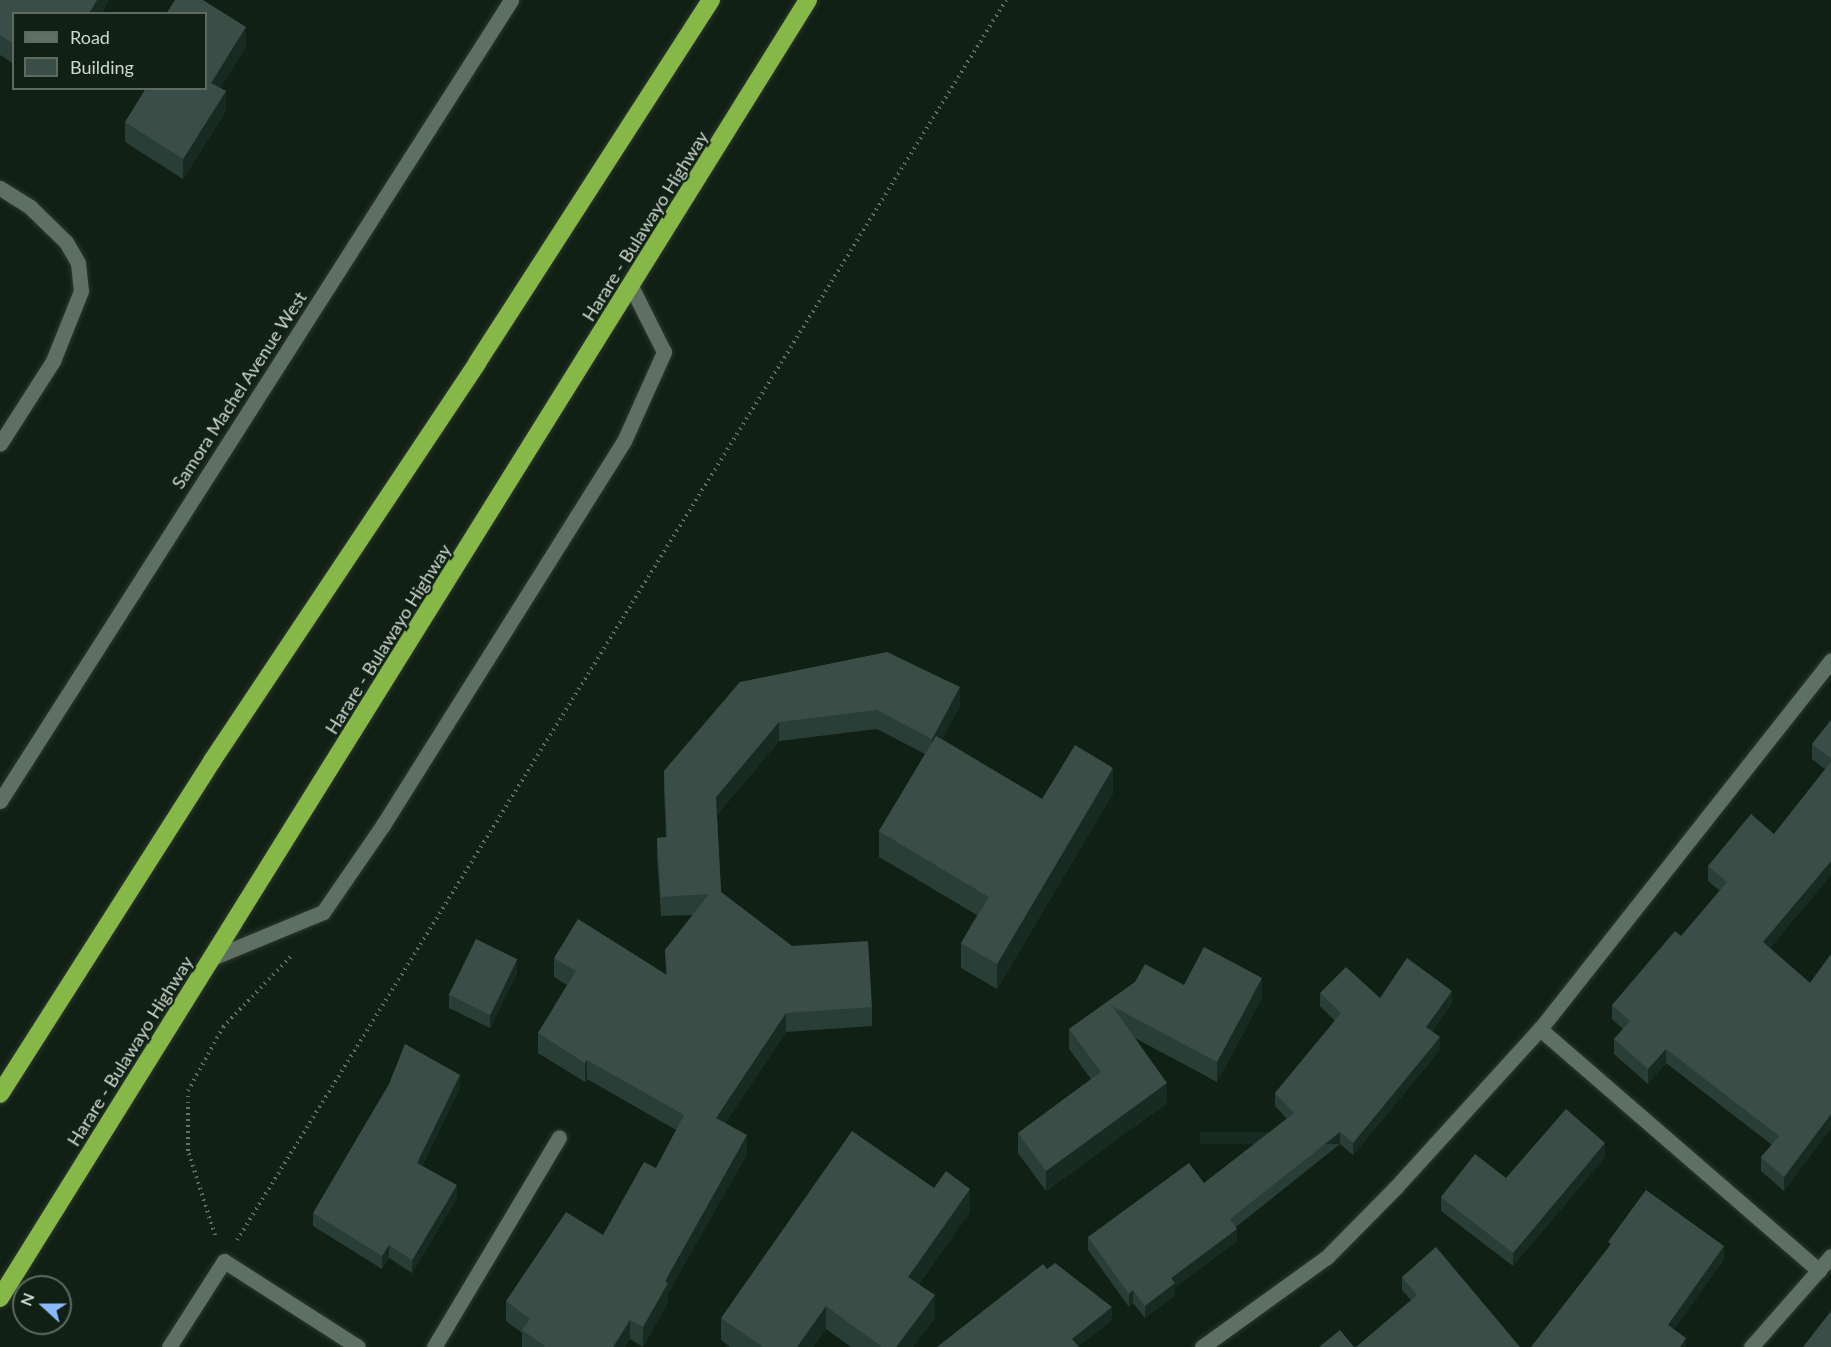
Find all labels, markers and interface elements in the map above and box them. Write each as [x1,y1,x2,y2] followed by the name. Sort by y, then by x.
[12,12,207,90] legend
[70,26,110,48] text: Road
[70,56,134,78] text: Building
[578,127,712,325] street label: Harare - Bulawayo Highway
[167,287,311,493] street label: Samora Machel Avenue West
[321,540,455,738] street label: Harare - Bulawayo Highway
[63,952,197,1150] street label: Harare - Bulawayo Highway
[12,1275,72,1335] north arrow
[16,1290,38,1308] text: N

